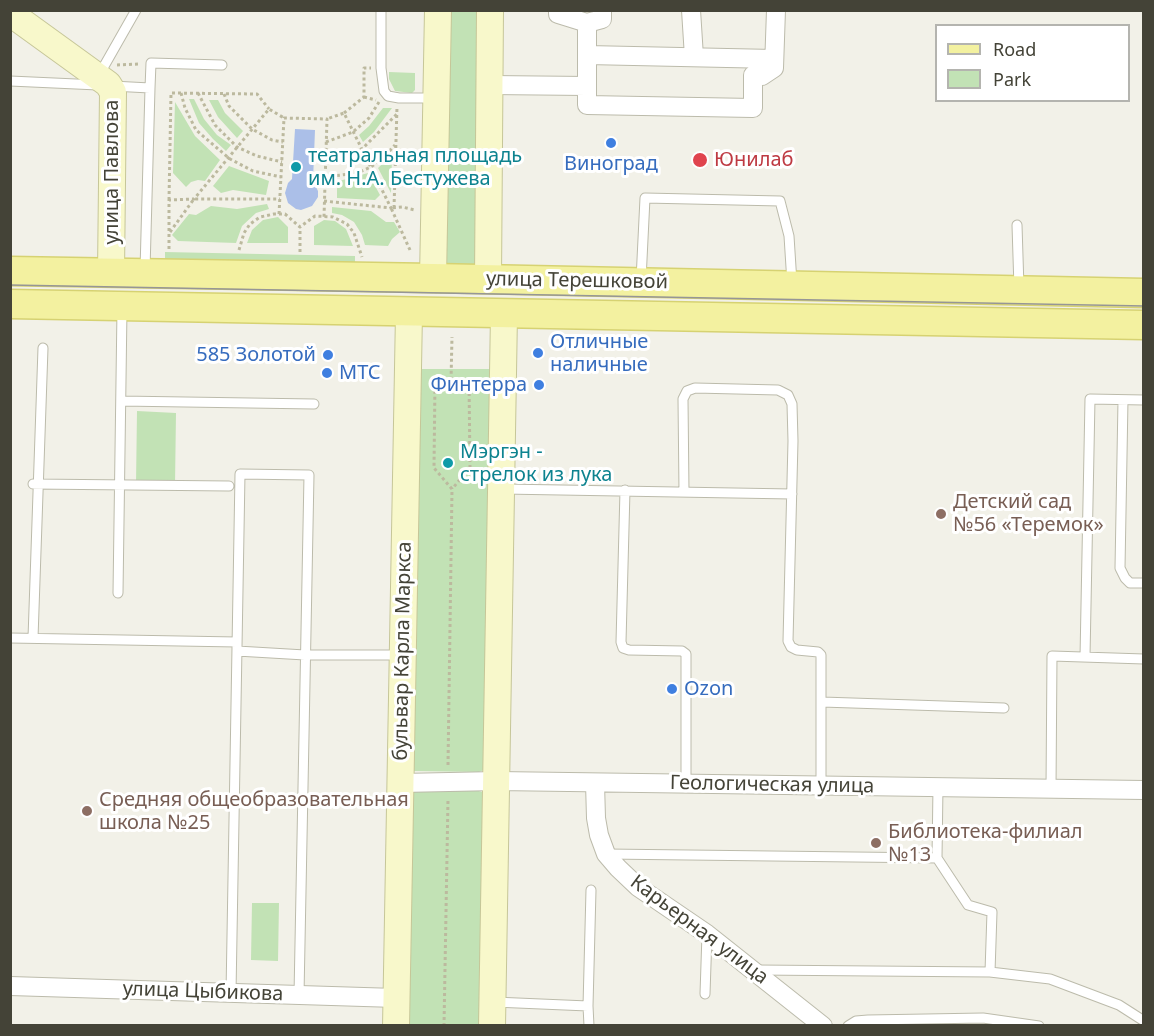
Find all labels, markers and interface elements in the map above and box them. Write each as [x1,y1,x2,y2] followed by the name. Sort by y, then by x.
[935,24,1130,102] legend
[993,37,1036,61] text: Road
[993,67,1031,91] text: Park
[100,100,124,244] street label: улица Павлова
[604,136,618,150] marker: Виноград
[308,144,522,191] place label: театральная площадь им. Н.А. Бестужева
[714,148,793,172] place label: Юнилаб
[691,151,709,169] marker: Юнилаб
[564,152,658,176] place label: Виноград
[289,160,303,174] marker: театральная площадь им. Н.А. Бестужева
[486,267,668,295] street label: улица Терешковой
[550,330,648,377] place label: Отличные наличные
[196,343,316,367] place label: 585 Золотой
[531,346,545,360] marker: Отличные наличные
[321,348,335,362] marker: 585 Золотой
[339,361,381,385] place label: МТС
[320,366,334,380] marker: МТС
[430,373,527,397] place label: Финтерра
[532,378,546,392] marker: Финтерра
[460,440,612,487] place label: Мэргэн - стрелок из лука
[441,456,455,470] marker: Мэргэн - стрелок из лука
[953,490,1104,537] place label: Детский сад №56 «Теремок»
[934,507,948,521] marker: Детский сад №56 «Теремок»
[389,541,417,761] street label: бульвар Карла Маркса
[684,677,733,701] place label: Ozon
[665,682,679,696] marker: Ozon
[670,771,874,799] street label: Геологическая улица
[99,788,409,835] place label: Средняя общеобразовательная школа №25
[80,804,94,818] marker: Средняя общеобразовательная школа №25
[888,820,1083,867] place label: Библиотека-филиал №13
[869,836,883,850] marker: Библиотека-филиал №13
[625,870,773,990] street label: Карьерная улица
[122,977,284,1007] street label: улица Цыбикова

